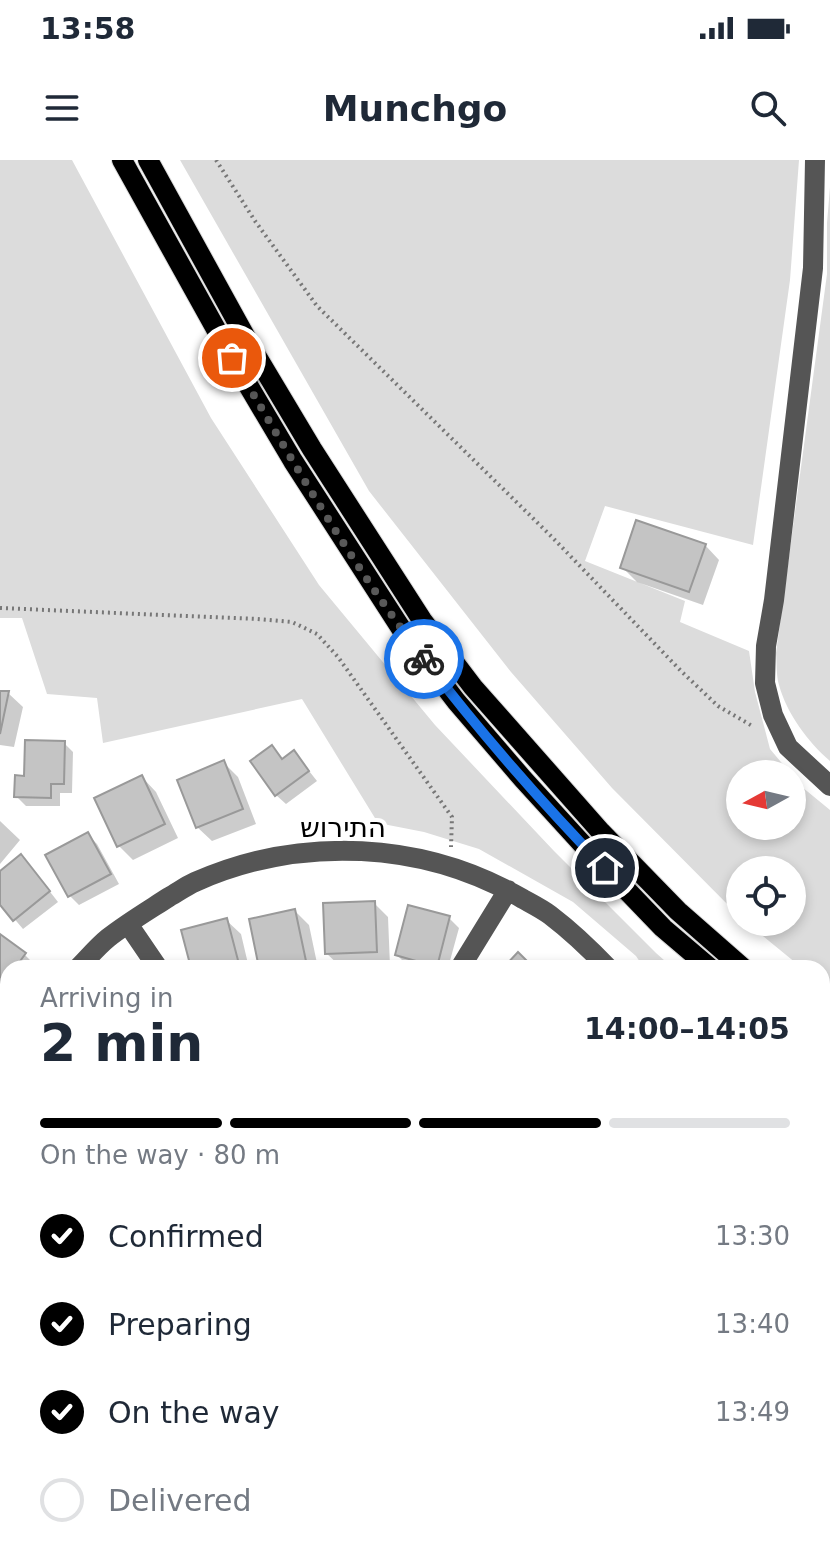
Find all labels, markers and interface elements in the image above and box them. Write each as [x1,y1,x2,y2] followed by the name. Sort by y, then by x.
[40,11,136,46] text: 13:58
[40,86,84,130] icon: menu
[746,86,790,130] icon: search
[323,88,507,129] text: Munchgo
[198,324,266,392] pin
[210,336,254,380] icon: bag
[384,619,464,699] courier
[402,637,446,681] icon: bike
[726,760,806,840] north arrow
[726,760,806,936] map controls
[300,811,386,844] street label: התירוש
[571,834,639,902] pin
[583,846,627,890] icon: home
[726,856,806,936] button: locate
[40,983,174,1013] text: Arriving in
[584,1011,790,1046] text: 14:00–14:05
[40,1013,203,1073] text: 2 min
[40,1140,280,1170] text: On the way · 80 m
[40,1214,84,1258] icon: check
[108,1219,264,1254] text: Confirmed
[715,1221,790,1251] text: 13:30
[40,1302,84,1346] icon: check
[108,1307,252,1342] text: Preparing
[715,1309,790,1339] text: 13:40
[40,1390,84,1434] icon: check
[108,1395,280,1430] text: On the way
[715,1397,790,1427] text: 13:49
[108,1483,252,1518] text: Delivered

